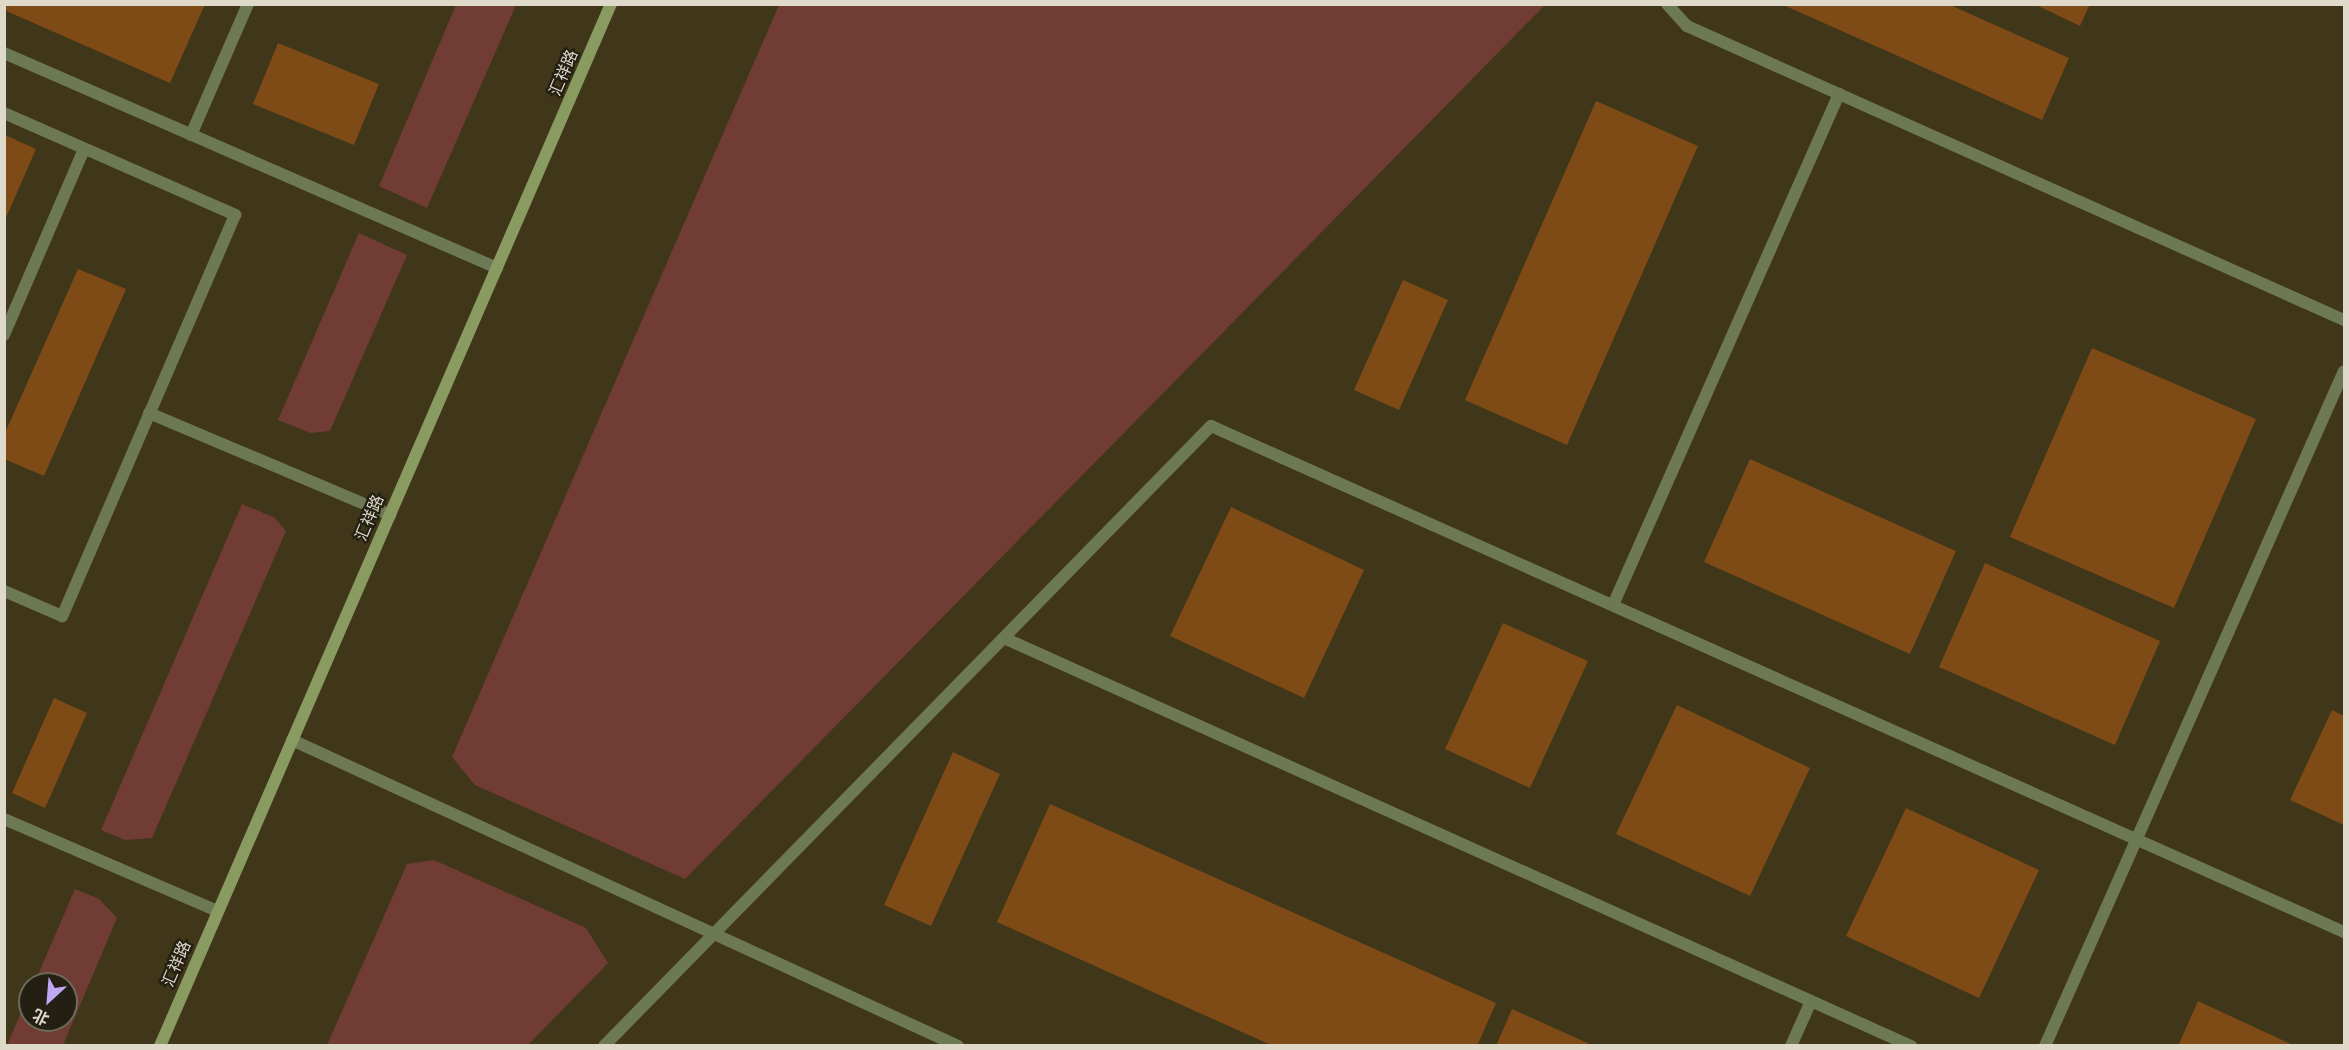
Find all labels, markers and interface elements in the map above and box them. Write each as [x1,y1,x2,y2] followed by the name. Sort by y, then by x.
[546,47,582,99] street label: 汇祥路
[352,492,388,544] street label: 汇祥路
[159,938,195,990] street label: 汇祥路
[18,972,78,1032] north arrow
[29,1005,52,1029] text: 北

